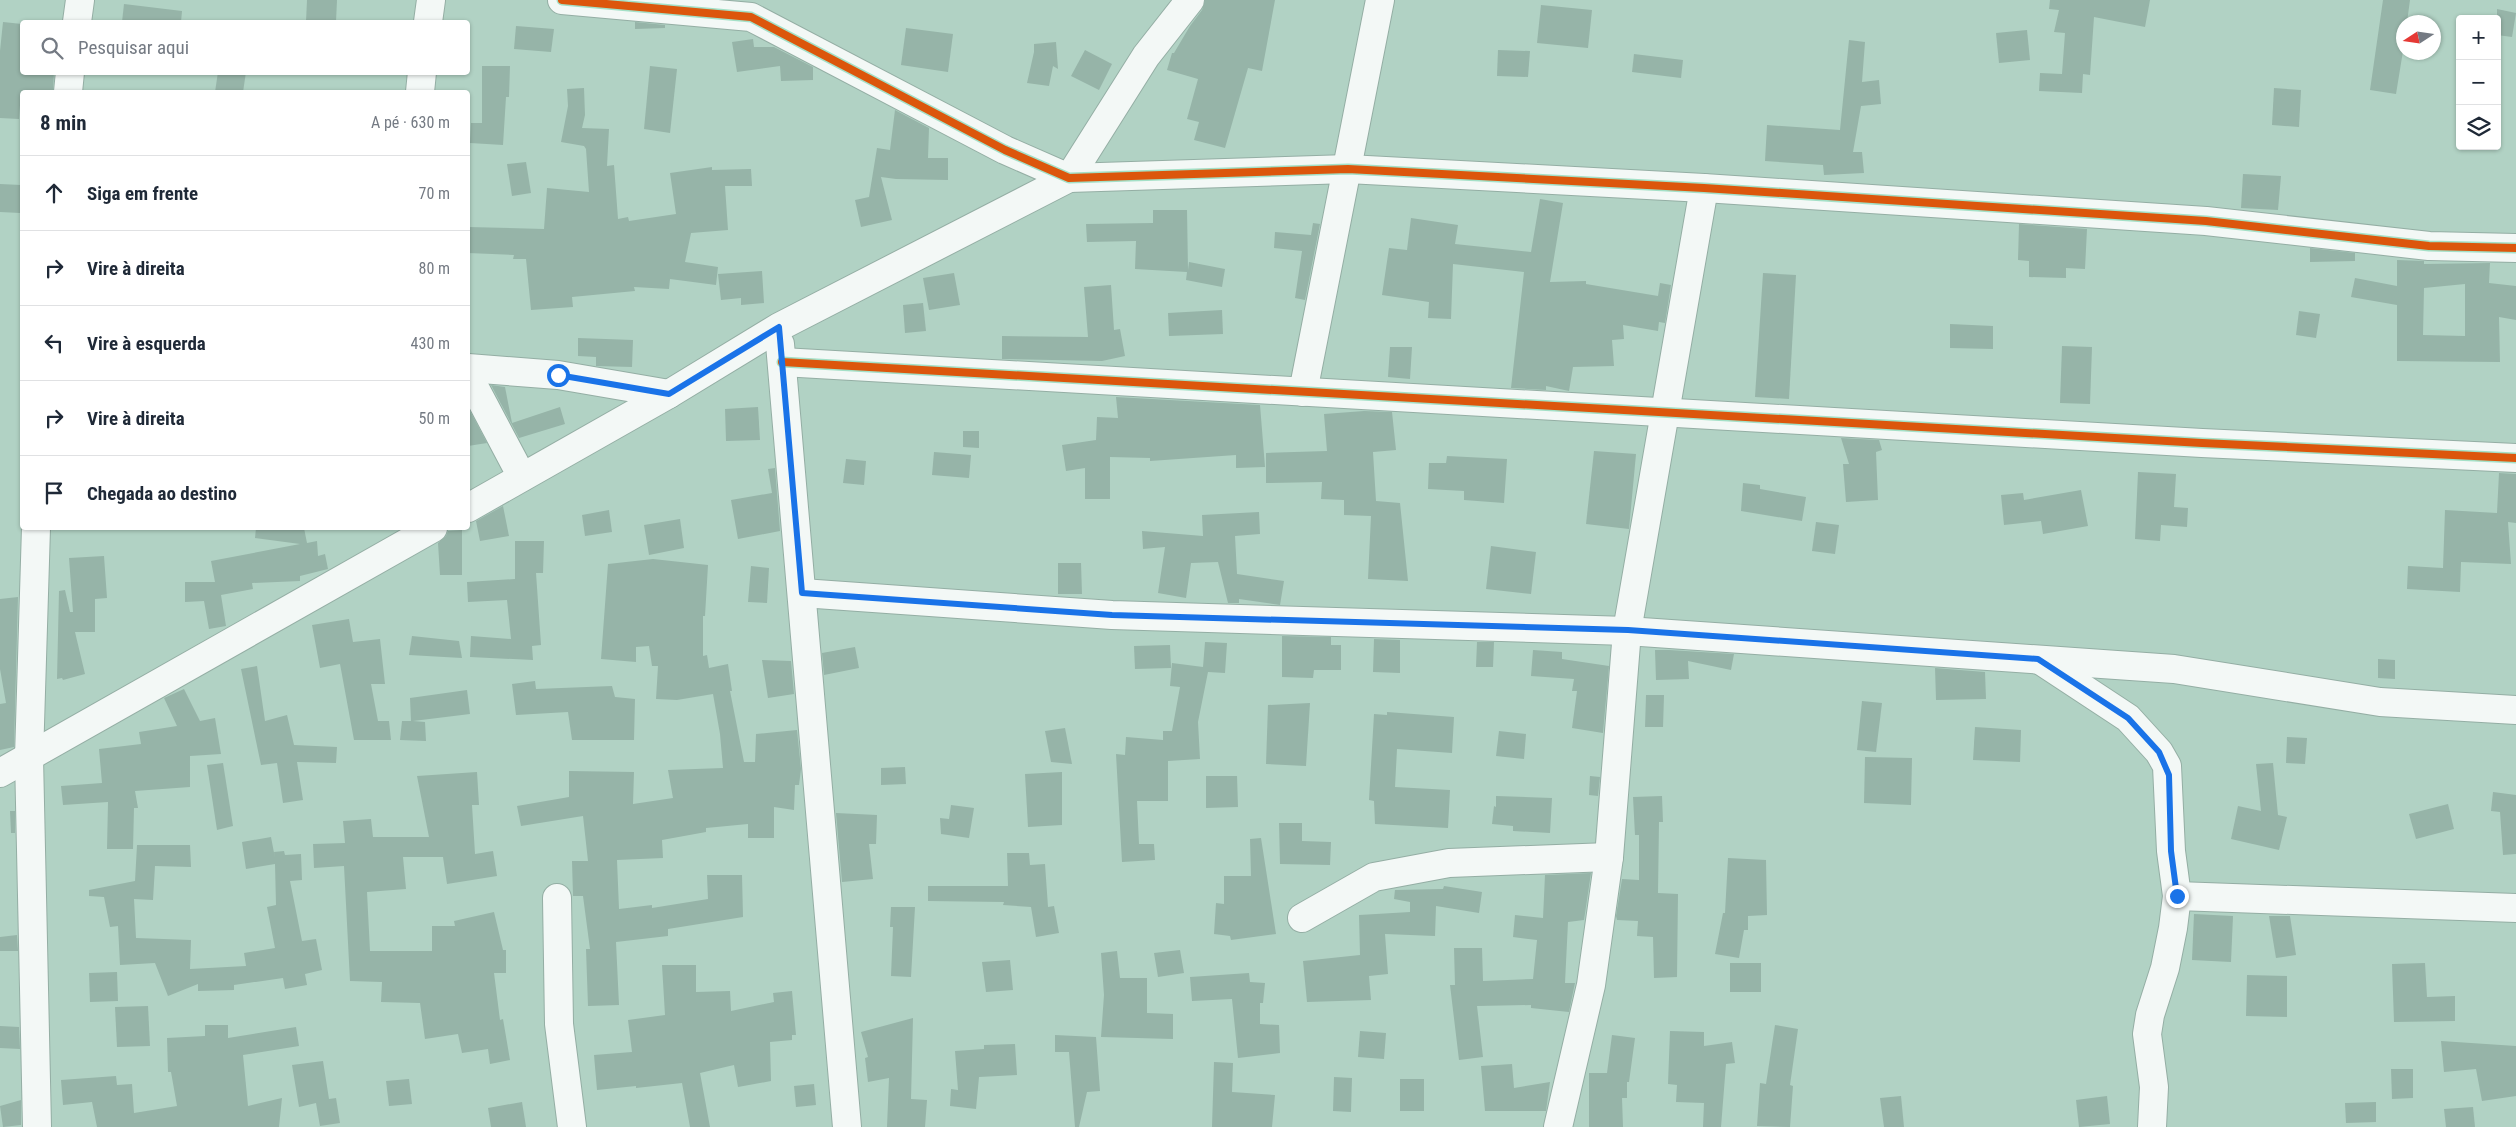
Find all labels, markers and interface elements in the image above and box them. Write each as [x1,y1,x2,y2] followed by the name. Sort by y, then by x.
[2396,15,2441,60] north arrow
[2456,15,2501,150] map controls
[2456,15,2501,60] button: +
[20,20,470,75] search box
[38,34,66,62] icon: search
[78,36,189,59] text: Pesquisar aqui
[2456,60,2501,105] button: −
[2456,105,2501,150] button: layers
[40,111,87,135] text: 8 min
[371,113,450,132] text: A pé · 630 m
[40,179,68,207] icon: ahead
[87,182,198,205] text: Siga em frente
[418,184,450,203] text: 70 m
[40,254,68,282] icon: right
[87,257,185,280] text: Vire à direita
[418,259,450,278] text: 80 m
[40,329,68,357] icon: left
[87,332,206,355] text: Vire à esquerda
[411,334,450,353] text: 430 m
[547,364,570,387] route start
[40,404,68,432] icon: right
[87,407,185,430] text: Vire à direita
[418,409,450,428] text: 50 m
[40,479,68,507] icon: arrive
[87,482,237,505] text: Chegada ao destino
[2166,885,2189,908] route end

